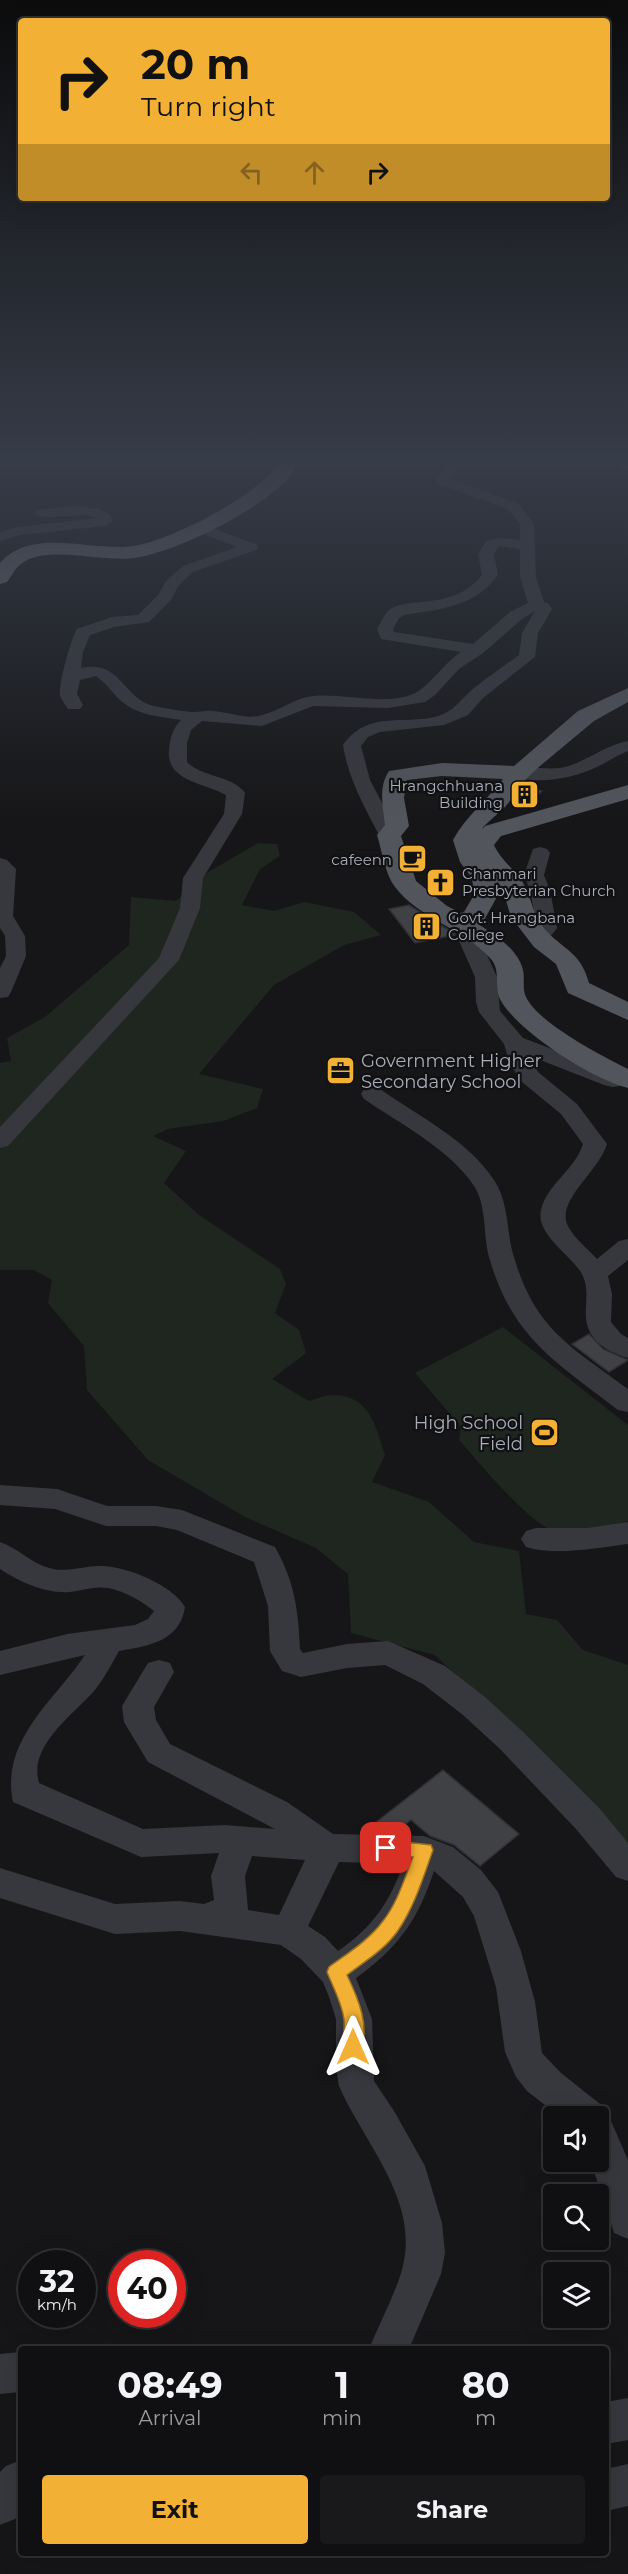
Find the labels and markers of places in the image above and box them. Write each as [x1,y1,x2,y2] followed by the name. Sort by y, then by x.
[390,776,503,812] place label: Hrangchhuana Building
[508,778,540,810] building icon: Hrangchhuana Building
[397,843,429,875] cafe icon: cafeenn
[331,850,392,869] place label: cafeenn
[462,864,616,900] place label: Chanmari Presbyterian Church
[425,866,457,898] church icon: Chanmari Presbyterian Church
[448,908,575,944] place label: Govt. Hrangbana College
[411,910,443,942] building icon: Govt. Hrangbana College
[361,1050,542,1093] place label: Government Higher Secondary School
[324,1055,356,1087] office icon: Government Higher Secondary School
[414,1412,523,1455] place label: High School Field
[528,1417,560,1449] sports icon: High School Field
[360,1822,411,1873] pin

